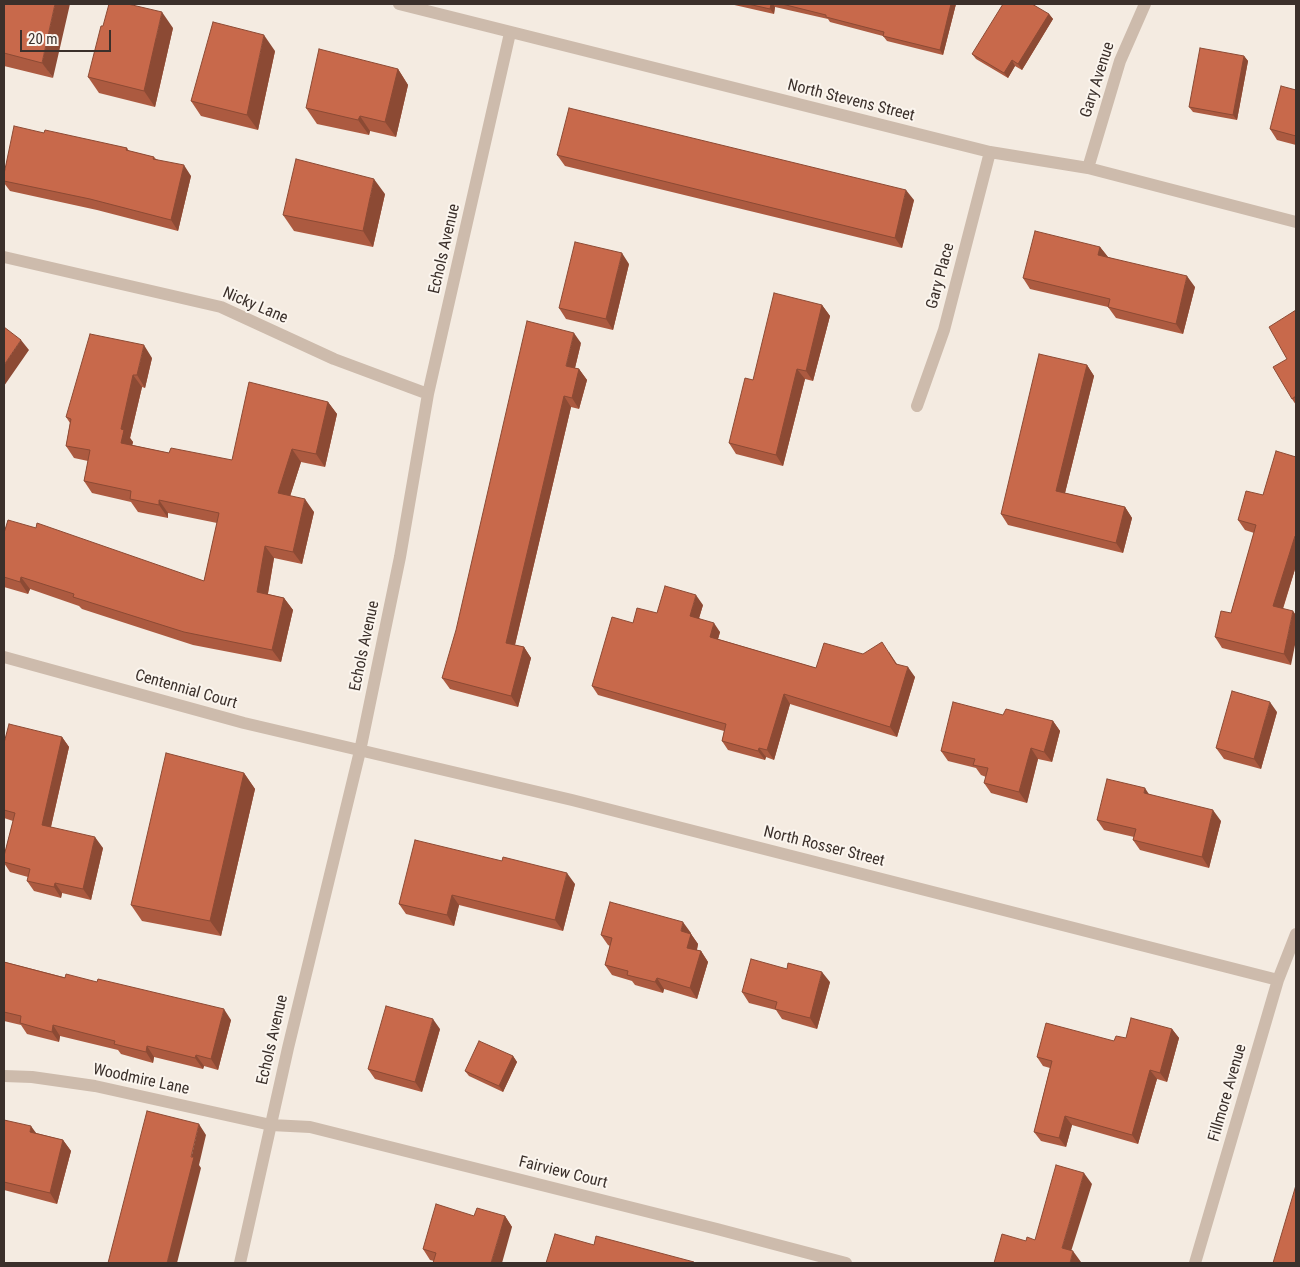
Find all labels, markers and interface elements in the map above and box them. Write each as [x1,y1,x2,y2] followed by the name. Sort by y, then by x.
[22,20,114,52] scale bar
[28,30,58,48] text: 20 m
[1077,40,1119,120] street label: Gary Avenue
[785,76,917,126] street label: North Stevens Street
[425,202,465,296] street label: Echols Avenue
[923,241,959,311] street label: Gary Place
[219,284,291,328] street label: Nicky Lane
[346,599,384,693] street label: Echols Avenue
[133,666,239,714] street label: Centennial Court
[762,823,886,871] street label: North Rosser Street
[253,993,293,1087] street label: Echols Avenue
[1205,1042,1251,1144] street label: Fillmore Avenue
[91,1060,191,1100] street label: Woodmire Lane
[517,1153,609,1193] street label: Fairview Court

